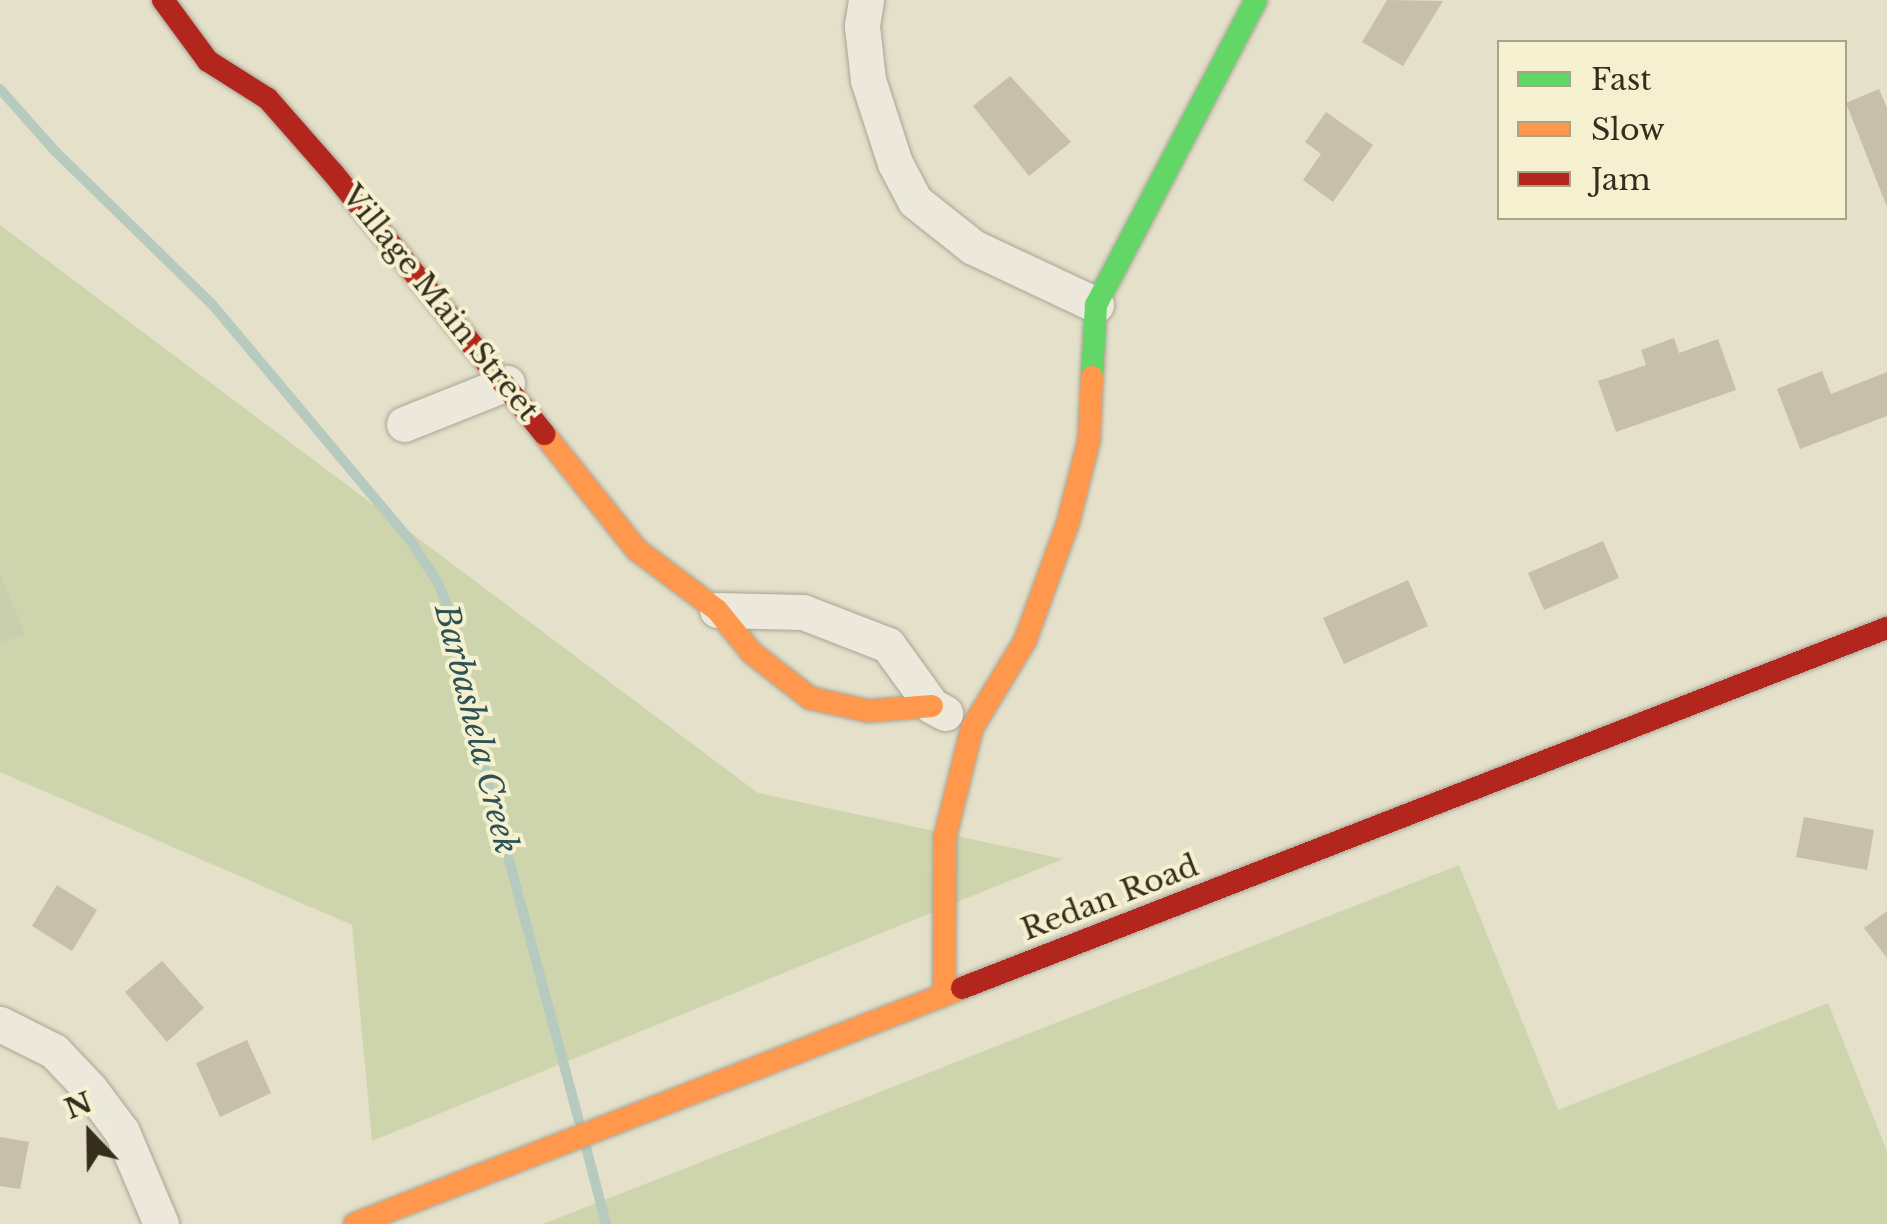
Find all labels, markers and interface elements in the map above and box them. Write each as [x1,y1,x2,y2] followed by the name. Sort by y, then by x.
[1497,40,1847,220] legend
[1591,61,1652,98] text: Fast
[1591,111,1665,148] text: Slow
[1591,161,1651,198] text: Jam
[334,178,546,428] street label: Village Main Street
[426,600,526,858] water label: Barbashela Creek
[1016,848,1204,948] street label: Redan Road
[40,1084,140,1184] north arrow
[60,1085,97,1127] text: N

